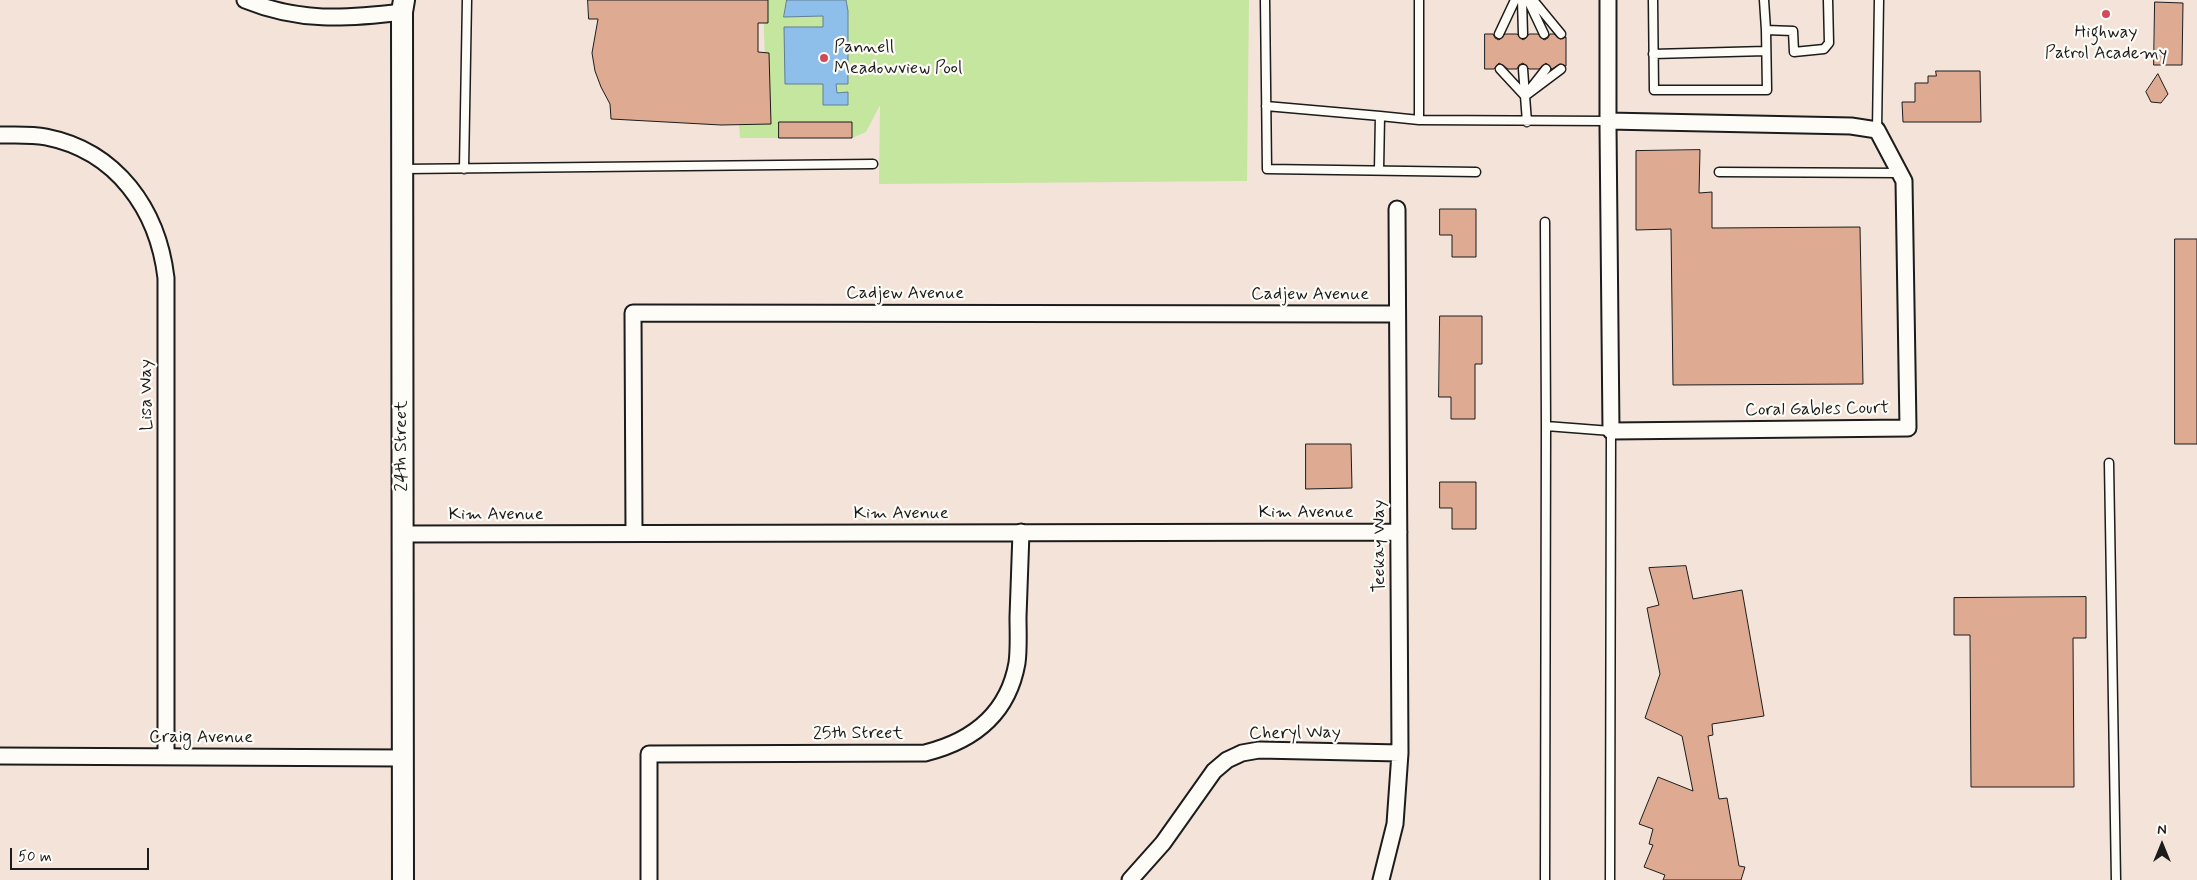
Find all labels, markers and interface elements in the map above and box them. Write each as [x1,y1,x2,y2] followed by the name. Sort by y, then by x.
[2100,8,2112,20] marker: Highway Patrol Academy
[2045,22,2167,64] place label: Highway Patrol Academy
[834,37,962,80] place label: Pannell Meadowview Pool
[818,52,830,64] marker: Pannell Meadowview Pool
[846,283,964,305] street label: Cadjew Avenue
[1251,284,1369,306] street label: Cadjew Avenue
[136,359,158,431] street label: Lisa Way
[1745,398,1889,422] street label: Coral Gables Court
[391,400,413,492] street label: 24th Street
[1369,499,1391,593] street label: Teekay Way
[1258,502,1354,524] street label: Kim Avenue
[853,503,949,525] street label: Kim Avenue
[448,504,544,526] street label: Kim Avenue
[1249,722,1341,746] street label: Cheryl Way
[813,723,903,745] street label: 25th Street
[149,727,253,749] street label: Craig Avenue
[2137,820,2187,870] north arrow
[2157,821,2167,839] text: N
[12,838,151,870] scale bar
[18,847,52,867] text: 50 m

